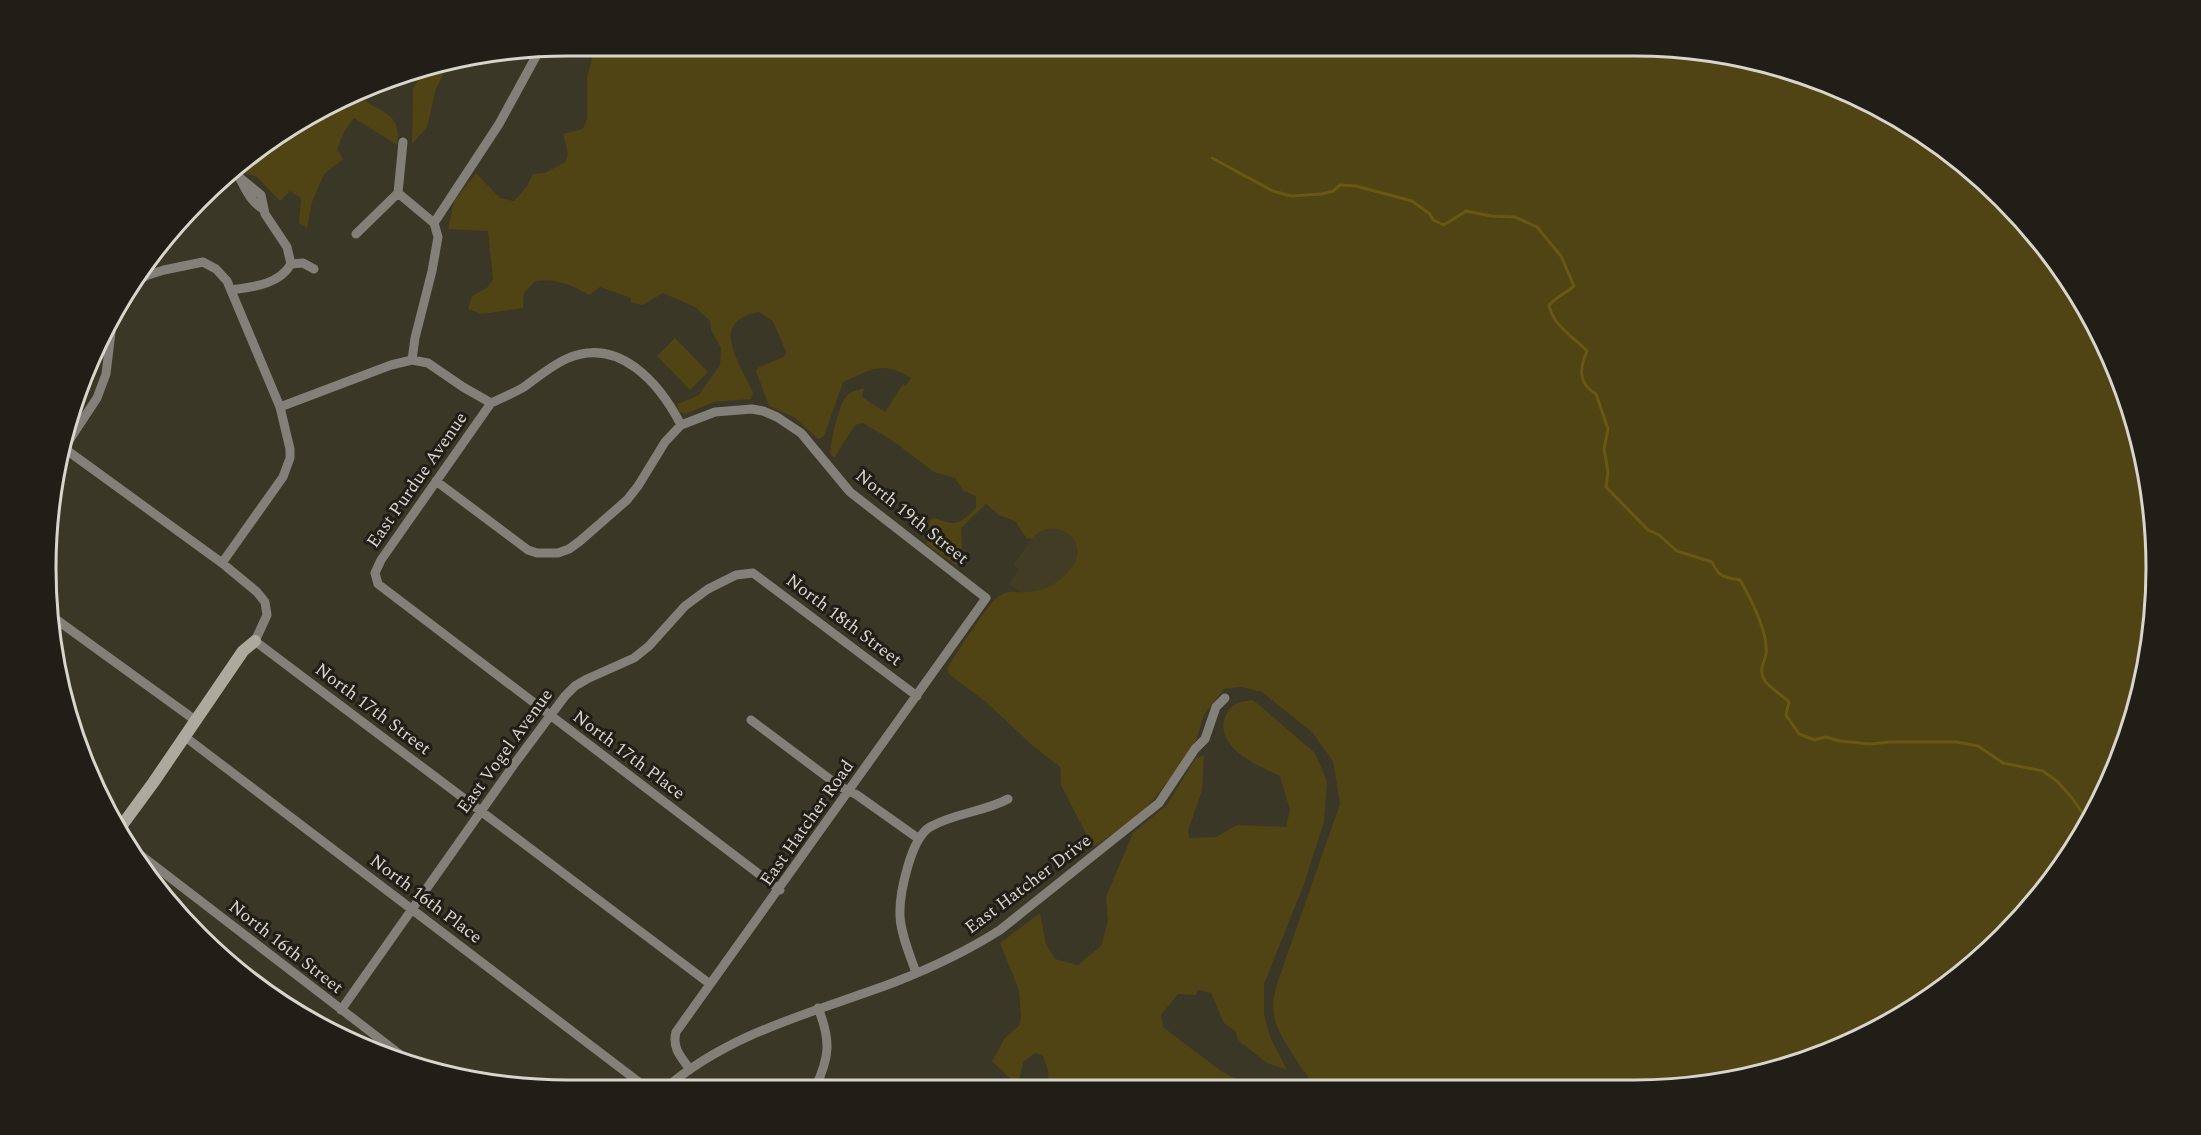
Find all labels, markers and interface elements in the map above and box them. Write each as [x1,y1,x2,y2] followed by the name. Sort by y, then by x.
[360,407,474,553] street label: East Purdue Avenue
[849,463,975,571] street label: North 19th Street
[780,567,908,673] street label: North 18th Street
[309,656,437,762] street label: North 17th Street
[450,683,560,819] street label: East Vogel Avenue
[567,704,691,806] street label: North 17th Place
[753,754,861,892] street label: East Hatcher Road
[959,827,1097,941] street label: East Hatcher Drive
[364,848,488,950] street label: North 16th Place
[223,894,349,1000] street label: North 16th Street

